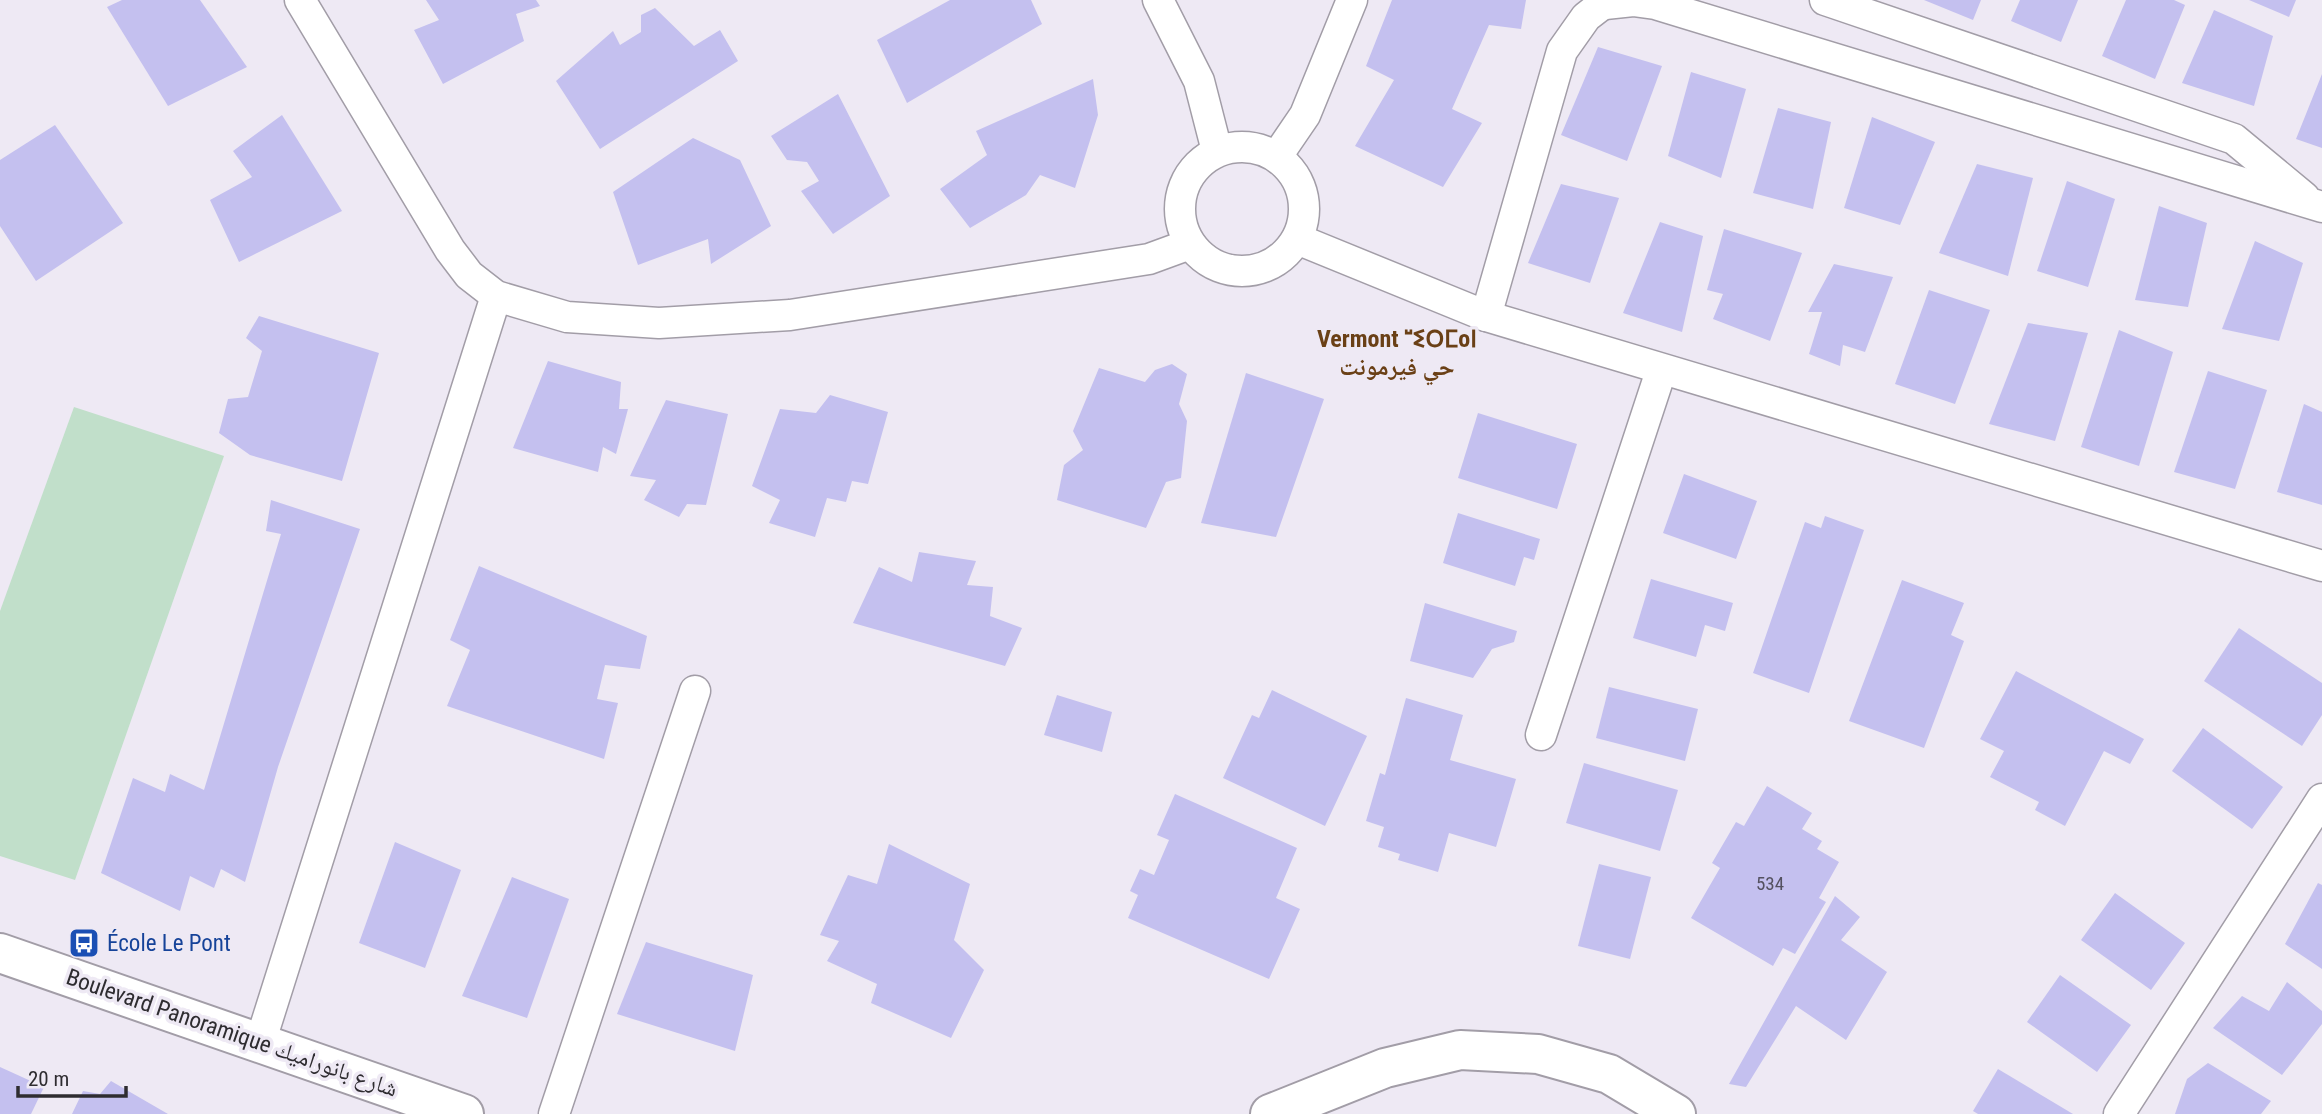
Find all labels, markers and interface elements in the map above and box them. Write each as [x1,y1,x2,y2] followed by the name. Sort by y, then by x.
[1317,325,1477,386] district label: Vermont ⵯⵉⵔⵎoⵏ حي فيرمونت
[1756,872,1784,895] house number: 534
[67,926,101,960] bus stop icon: École Le Pont
[107,929,231,957] place label: École Le Pont
[62,963,401,1103] street label: Boulevard Panoramique شارع بانوراميك
[18,1054,126,1098] scale bar
[28,1067,69,1091] text: 20 m

